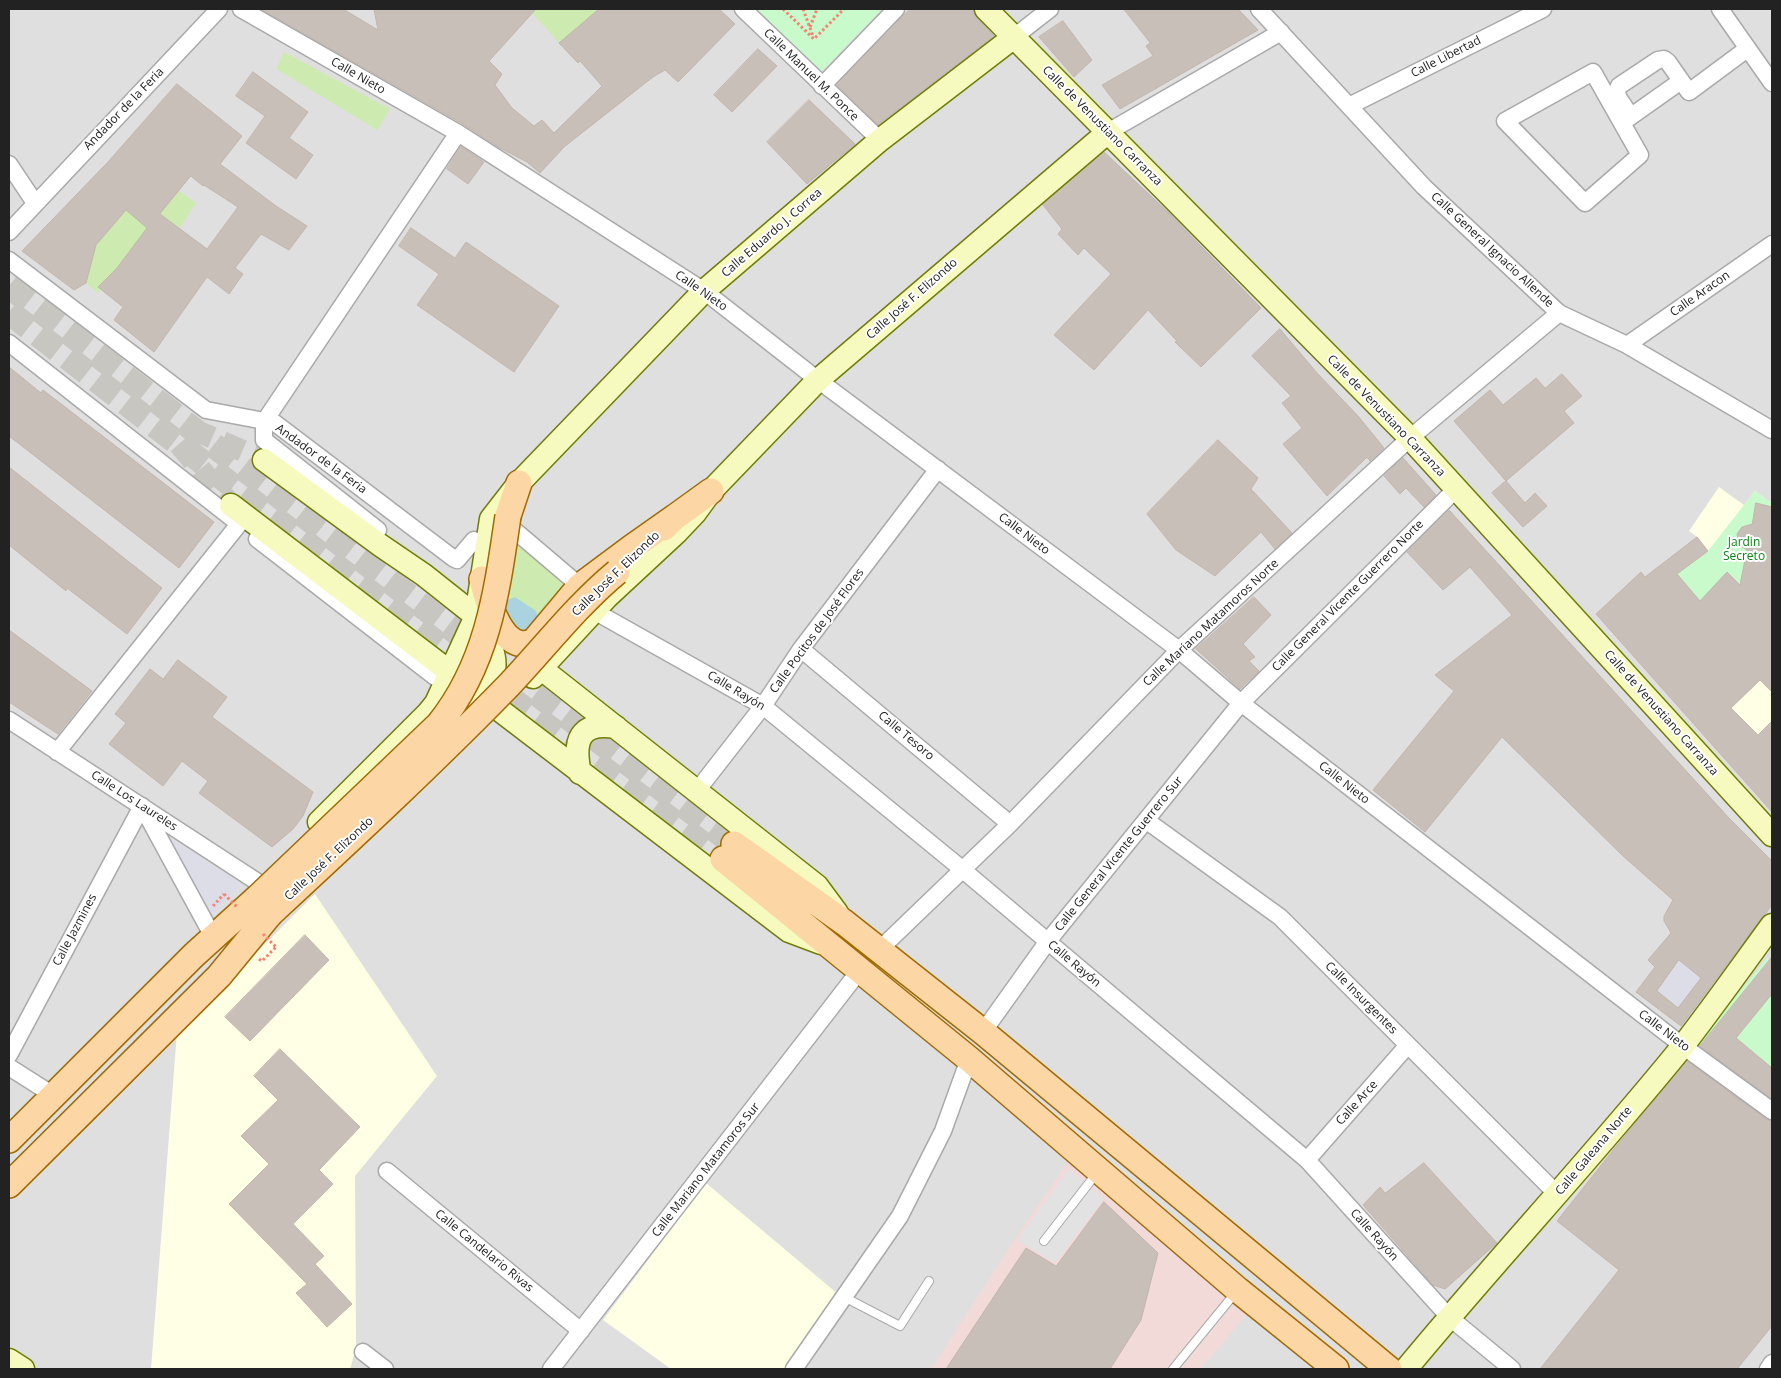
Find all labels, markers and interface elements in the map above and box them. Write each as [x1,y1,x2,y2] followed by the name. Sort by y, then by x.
[760,26,862,124] street label: Calle Manuel M. Ponce
[1409,33,1483,81] street label: Calle Libertad
[328,55,388,97] street label: Calle Nieto
[1039,63,1165,189] street label: Calle de Venustiano Carranza
[81,65,167,153] street label: Andador de la Feria
[719,185,825,281] street label: Calle Eduardo J. Correa
[1428,189,1556,311] street label: Calle General Ignacio Allende
[863,255,961,343] street label: Calle José F. Elizondo
[672,268,730,314] street label: Calle Nieto
[1667,268,1733,320] street label: Calle Aracon
[1324,352,1448,480] street label: Calle de Venustiano Carranza
[273,421,369,497] street label: Andador de la Feria
[996,510,1052,558] street label: Calle Nieto
[1269,517,1427,675] street label: Calle General Vicente Guerrero Norte
[569,528,663,620] street label: Calle José F. Elizondo
[1723,536,1765,564] park label: Jardin Secreto
[1140,556,1282,690] street label: Calle Mariano Matamoros Norte
[767,566,867,696] street label: Calle Pocitos de José Flores
[1601,647,1721,779] street label: Calle de Venustiano Carranza
[705,668,767,714] street label: Calle Rayón
[875,708,937,764] street label: Calle Tesoro
[1316,759,1372,807] street label: Calle Nieto
[88,768,180,834] street label: Calle Los Laureles
[1052,774,1186,934] street label: Calle General Vicente Guerrero Sur
[282,814,376,904] street label: Calle José F. Elizondo
[50,891,100,969] street label: Calle Jazmines
[1045,938,1103,990] street label: Calle Rayón
[1322,959,1400,1037] street label: Calle Insurgentes
[1636,1007,1692,1055] street label: Calle Nieto
[1333,1078,1381,1128] street label: Calle Arce
[649,1100,763,1240] street label: Calle Mariano Matamoros Sur
[1553,1104,1635,1198] street label: Calle Galeana Norte
[1347,1206,1401,1264] street label: Calle Rayón
[432,1207,536,1295] street label: Calle Candelario Rivas

